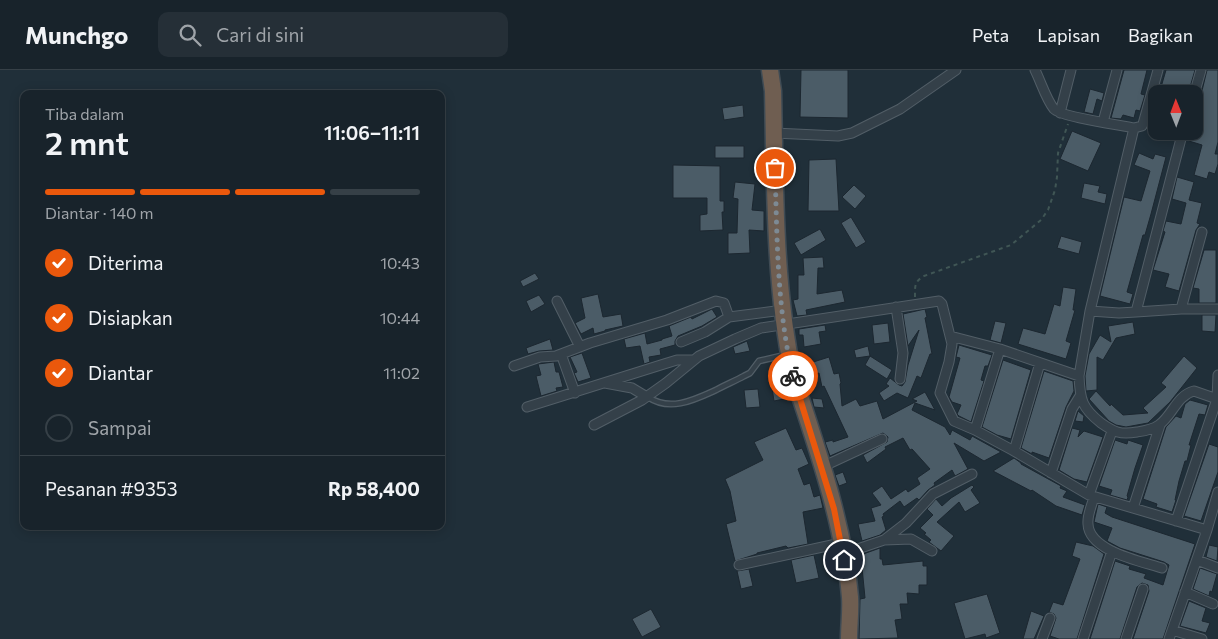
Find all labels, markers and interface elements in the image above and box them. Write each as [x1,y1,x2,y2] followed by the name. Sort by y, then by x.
[158,12,508,57] search box
[25,20,128,49] text: Munchgo
[176,21,204,49] icon: search
[216,23,304,46] text: Cari di sini
[972,24,1009,46] text: Peta
[1037,24,1100,46] text: Lapisan
[1128,24,1193,46] text: Bagikan
[1148,85,1202,140] north arrow
[1148,85,1203,140] map controls
[45,104,124,123] text: Tiba dalam
[324,121,420,144] text: 11:06–11:11
[45,122,129,162] text: 2 mnt
[754,147,796,189] pin
[761,154,789,182] icon: bag
[45,203,154,222] text: Diantar · 140 m
[45,249,73,277] icon: check
[88,251,164,274] text: Diterima
[380,253,420,272] text: 10:43
[45,304,73,332] icon: check
[88,306,173,329] text: Disiapkan
[380,308,420,327] text: 10:44
[768,351,818,401] courier
[45,359,73,387] icon: check
[88,361,153,384] text: Diantar
[779,362,807,390] icon: bike
[383,363,420,382] text: 11:02
[88,416,152,439] text: Sampai
[45,477,178,500] text: Pesanan #9353
[328,477,420,500] text: Rp 58,400
[823,539,865,581] pin
[830,546,858,574] icon: home

